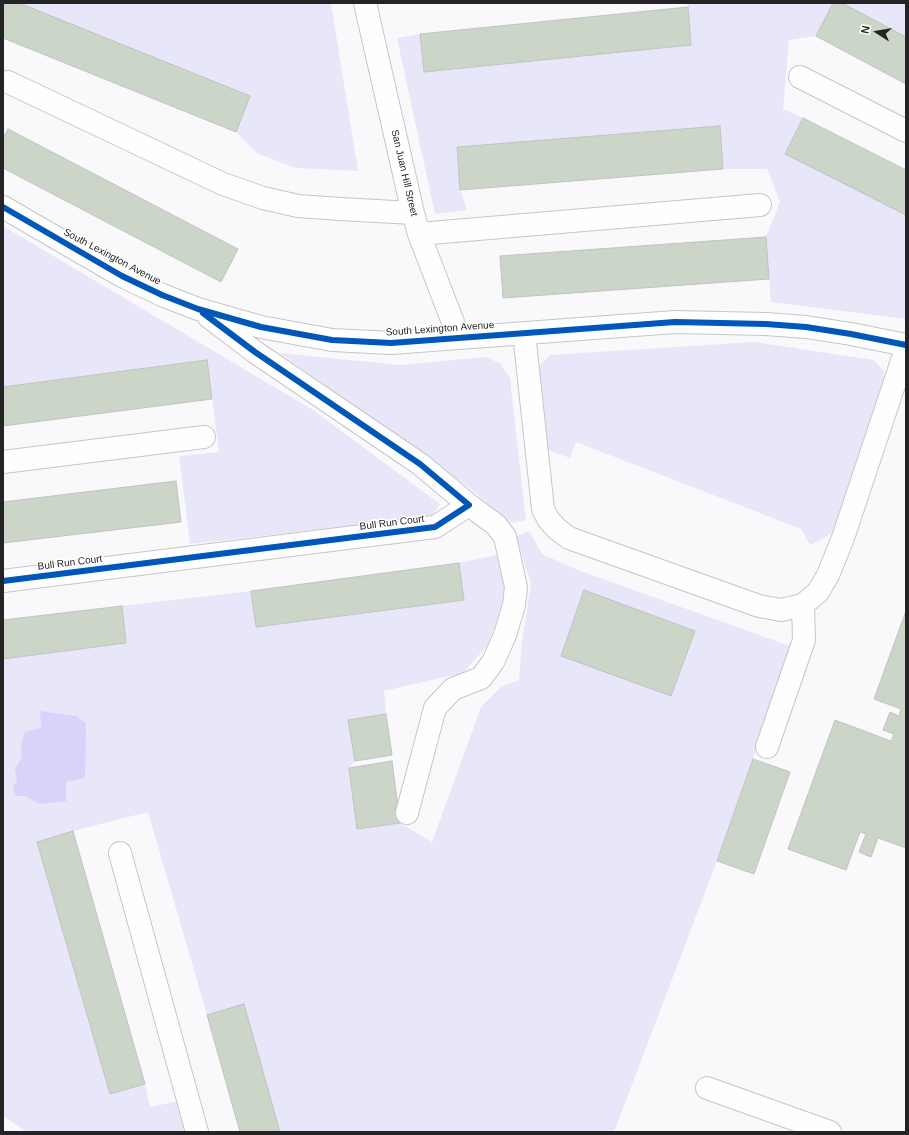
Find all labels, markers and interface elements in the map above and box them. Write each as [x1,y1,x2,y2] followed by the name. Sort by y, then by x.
[857,12,897,52] north arrow
[859,24,872,35] text: N
[388,129,420,217] street label: San Juan Hill Street
[61,226,163,288] street label: South Lexington Avenue
[385,319,495,339] street label: South Lexington Avenue
[359,513,425,533] street label: Bull Run Court
[37,553,103,573] street label: Bull Run Court

